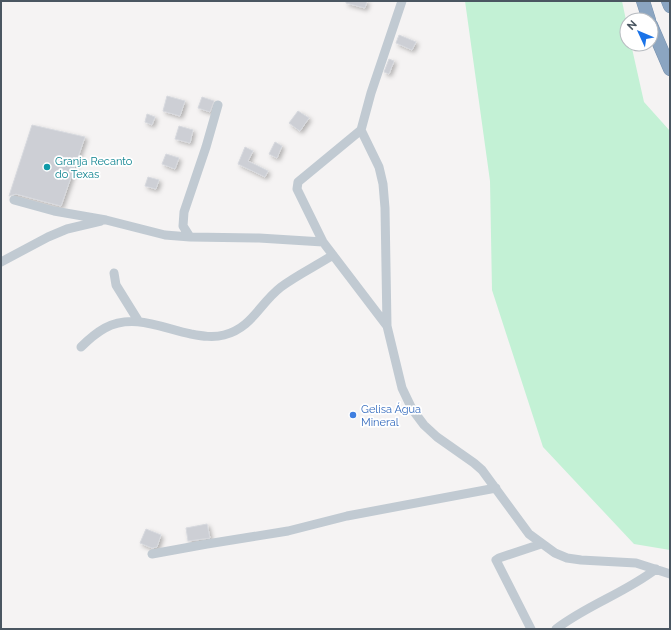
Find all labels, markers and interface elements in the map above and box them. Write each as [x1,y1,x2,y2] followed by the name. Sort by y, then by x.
[619,12,659,52] north arrow
[625,18,640,33] text: N
[55,155,133,181] place label: Granja Recanto do Texas
[42,162,52,172] marker: Granja Recanto do Texas
[361,402,421,429] place label: Gelisa Água Mineral
[348,410,358,420] marker: Gelisa Água Mineral

